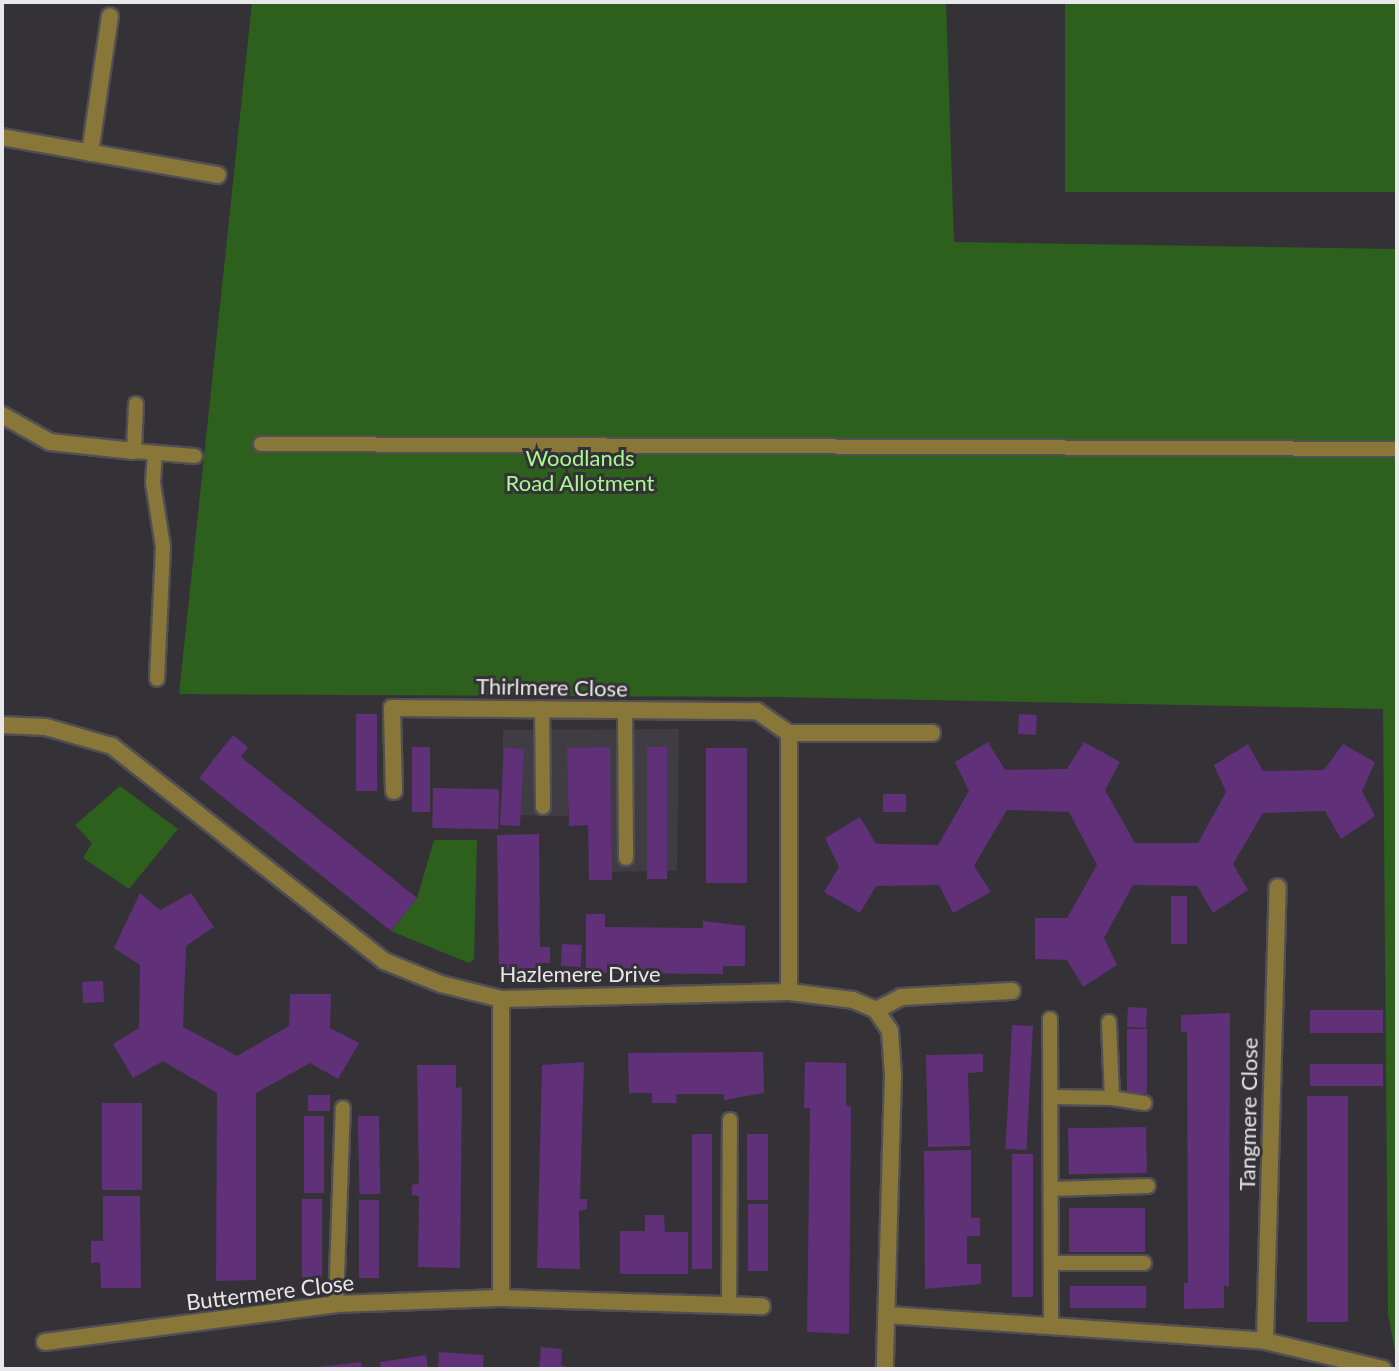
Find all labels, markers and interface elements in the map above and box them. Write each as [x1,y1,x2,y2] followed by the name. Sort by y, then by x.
[505,444,655,496] park label: Woodlands Road Allotment
[476,672,628,702] street label: Thirlmere Close
[499,961,661,987] street label: Hazlemere Drive
[1233,1037,1263,1191] street label: Tangmere Close
[185,1269,355,1315] street label: Buttermere Close

